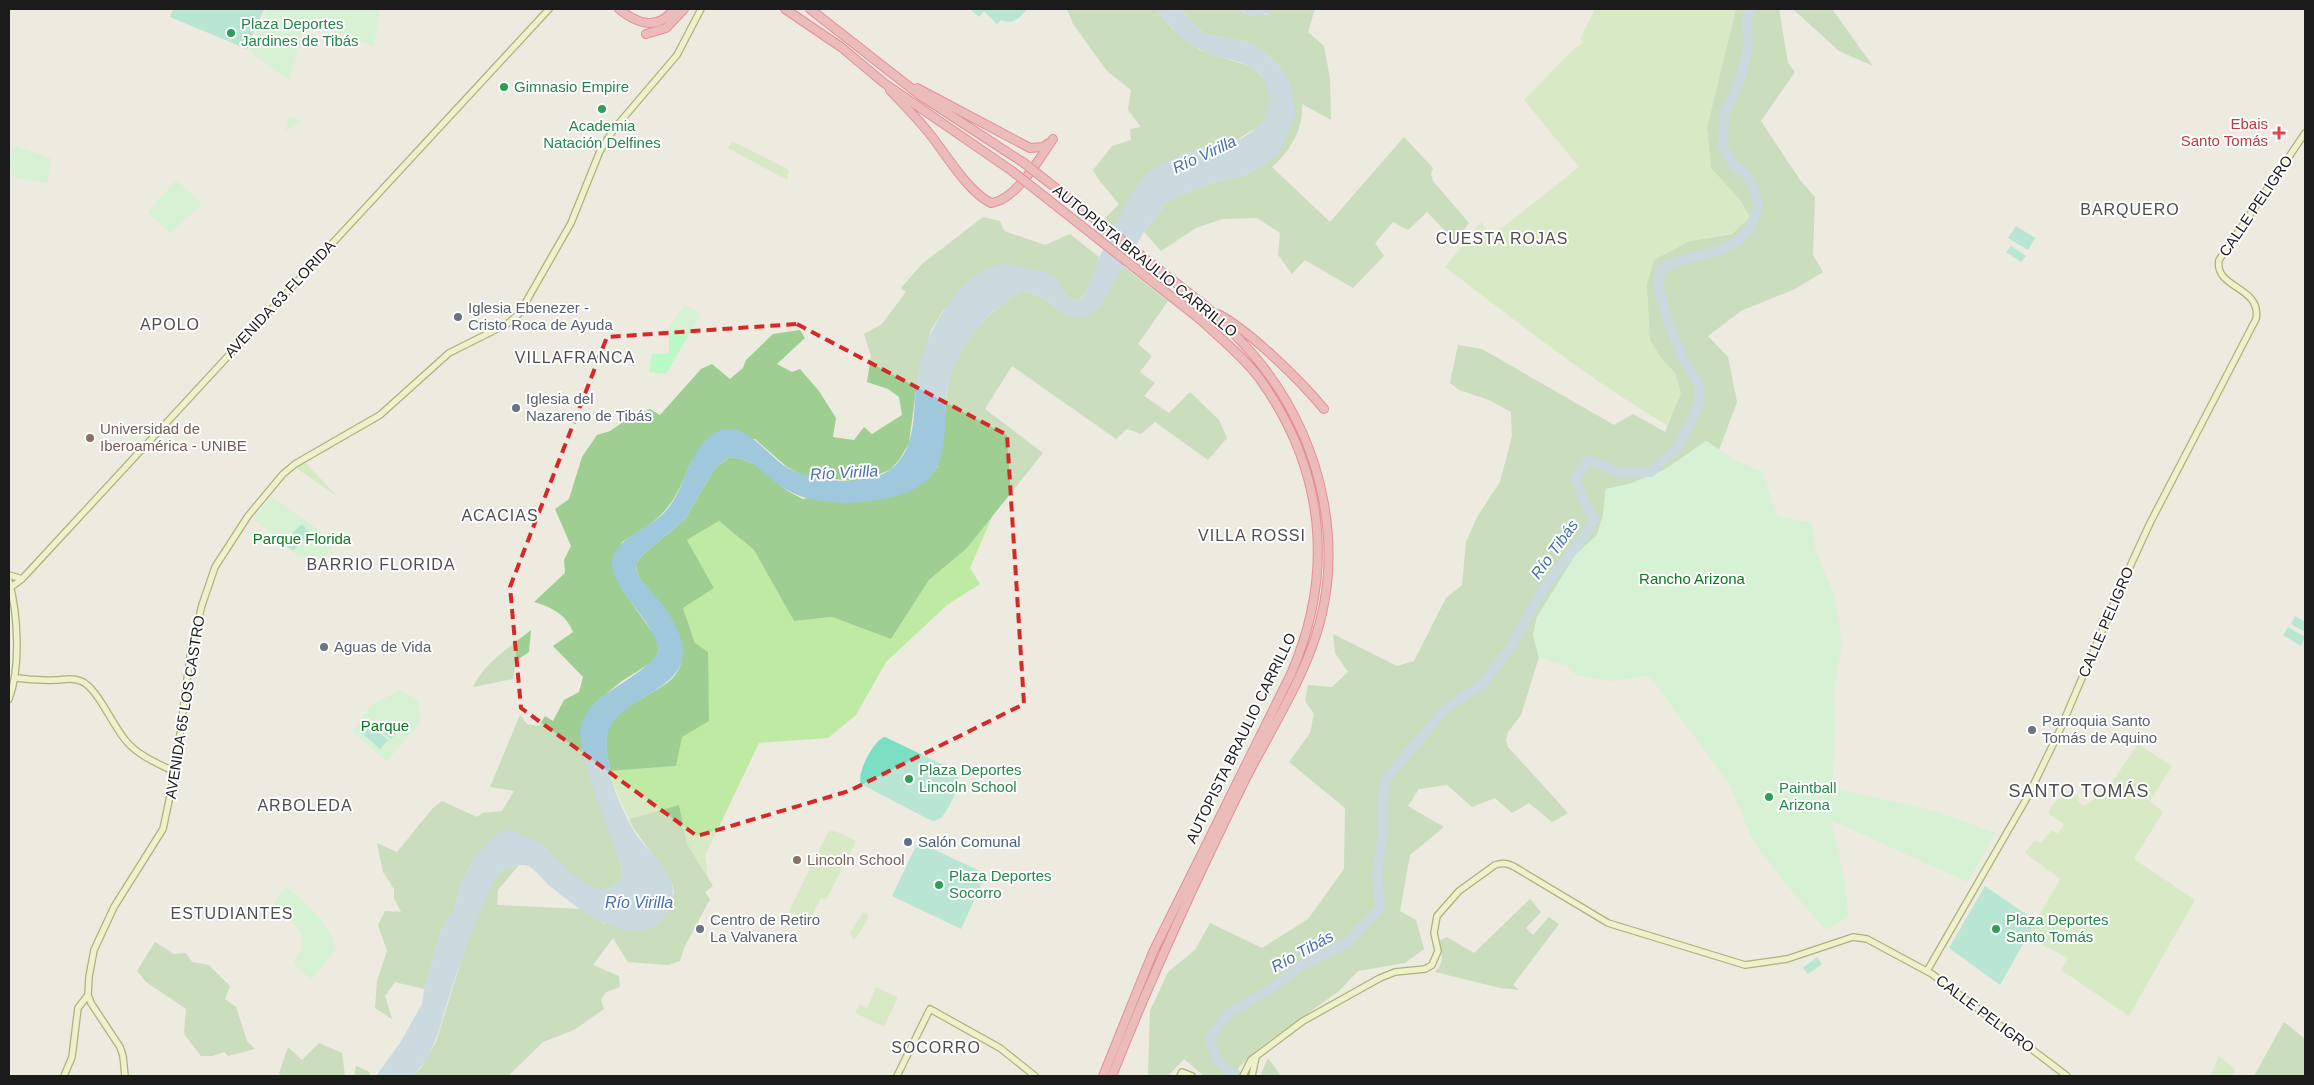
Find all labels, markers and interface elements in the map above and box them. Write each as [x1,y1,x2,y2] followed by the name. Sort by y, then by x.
[241,15,359,49] place label: Plaza Deportes Jardines de Tibás
[225,27,237,39] marker: Plaza Deportes Jardines de Tibás
[514,78,629,95] place label: Gimnasio Empire
[498,81,510,93] marker: Gimnasio Empire
[596,103,608,115] marker: Academia Natación Delfines
[2181,115,2268,149] place label: Ebais Santo Tomás
[543,117,661,151] place label: Academia Natación Delfines
[2272,126,2286,140] marker: Ebais Santo Tomás
[1170,132,1239,177] water label: Río Virilla
[2215,152,2296,260] street label: CALLE PELIGRO
[1050,181,1241,340] street label: AUTOPISTA BRAULIO CARRILLO
[2080,201,2180,218] district label: BARQUERO
[1436,230,1568,247] district label: CUESTA ROJAS
[221,237,338,361] street label: AVENIDA 63 FLORIDA
[468,299,613,333] place label: Iglesia Ebenezer - Cristo Roca de Ayuda
[452,311,464,323] marker: Iglesia Ebenezer - Cristo Roca de Ayuda
[140,316,200,333] district label: APOLO
[515,349,635,366] district label: VILLAFRANCA
[526,390,652,424] place label: Iglesia del Nazareno de Tibás
[510,402,522,414] marker: Iglesia del Nazareno de Tibás
[100,420,247,454] place label: Universidad de Iberoamérica - UNIBE
[84,432,96,444] marker: Universidad de Iberoamérica - UNIBE
[810,462,879,483] water label: Río Virilla
[461,507,539,524] district label: ACACIAS
[1527,517,1581,582] water label: Río Tibás
[1198,527,1306,544] district label: VILLA ROSSI
[253,530,352,547] park label: Parque Florida
[306,556,456,573] district label: BARRIO FLORIDA
[2075,564,2136,680] street label: CALLE PELIGRO
[1639,570,1746,587] park label: Rancho Arizona
[162,614,207,800] street label: AVENIDA 65 LOS CASTRO
[1182,630,1299,846] street label: AUTOPISTA BRAULIO CARRILLO
[334,638,432,655] place label: Aguas de Vida
[318,641,330,653] marker: Aguas de Vida
[2042,712,2157,746] place label: Parroquia Santo Tomás de Aquino
[361,717,409,734] park label: Parque
[2026,724,2038,736] marker: Parroquia Santo Tomás de Aquino
[919,761,1022,795] place label: Plaza Deportes Lincoln School
[903,773,915,785] marker: Plaza Deportes Lincoln School
[1779,779,1837,813] place label: Paintball Arizona
[2008,781,2150,801] district label: SANTO TOMÁS
[1763,791,1775,803] marker: Paintball Arizona
[257,797,353,814] district label: ARBOLEDA
[918,833,1021,850] place label: Salón Comunal
[902,836,914,848] marker: Salón Comunal
[807,851,905,868] place label: Lincoln School
[791,854,803,866] marker: Lincoln School
[949,867,1052,901] place label: Plaza Deportes Socorro
[933,879,945,891] marker: Plaza Deportes Socorro
[605,894,673,911] water label: Río Virilla
[170,905,294,922] district label: ESTUDIANTES
[710,911,820,945] place label: Centro de Retiro La Valvanera
[2006,911,2109,945] place label: Plaza Deportes Santo Tomás
[694,923,706,935] marker: Centro de Retiro La Valvanera
[1990,923,2002,935] marker: Plaza Deportes Santo Tomás
[1268,927,1336,975] water label: Río Tibás
[1933,971,2038,1056] street label: CALLE PELIGRO
[891,1039,981,1056] district label: SOCORRO

